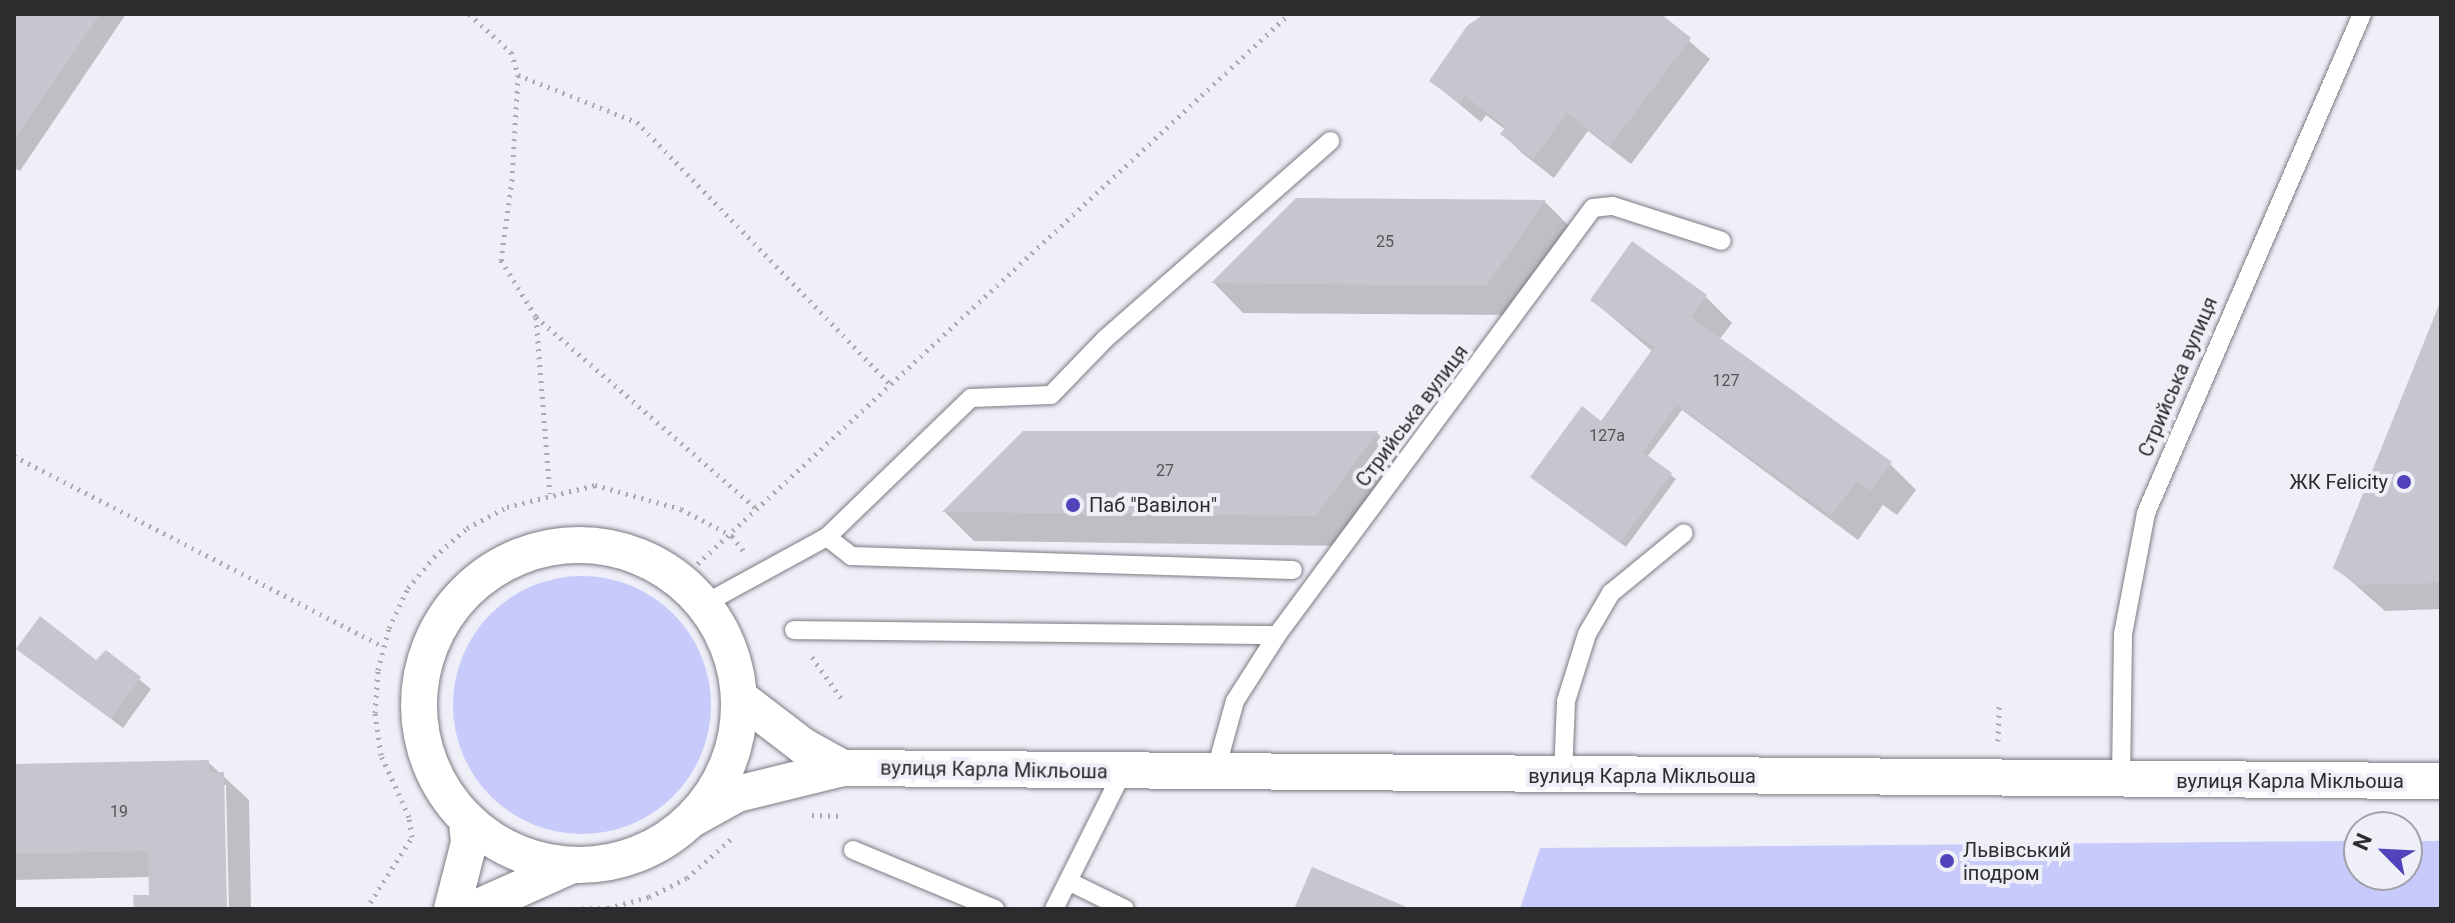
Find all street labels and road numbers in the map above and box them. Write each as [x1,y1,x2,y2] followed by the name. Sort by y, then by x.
[2133,293,2223,461] street label: Стрийська вулиця
[1351,340,1473,492] street label: Стрийська вулиця
[880,756,1108,784] street label: вулиця Карла Мікльоша
[1528,764,1756,788] street label: вулиця Карла Мікльоша
[2176,769,2404,793] street label: вулиця Карла Мікльоша

